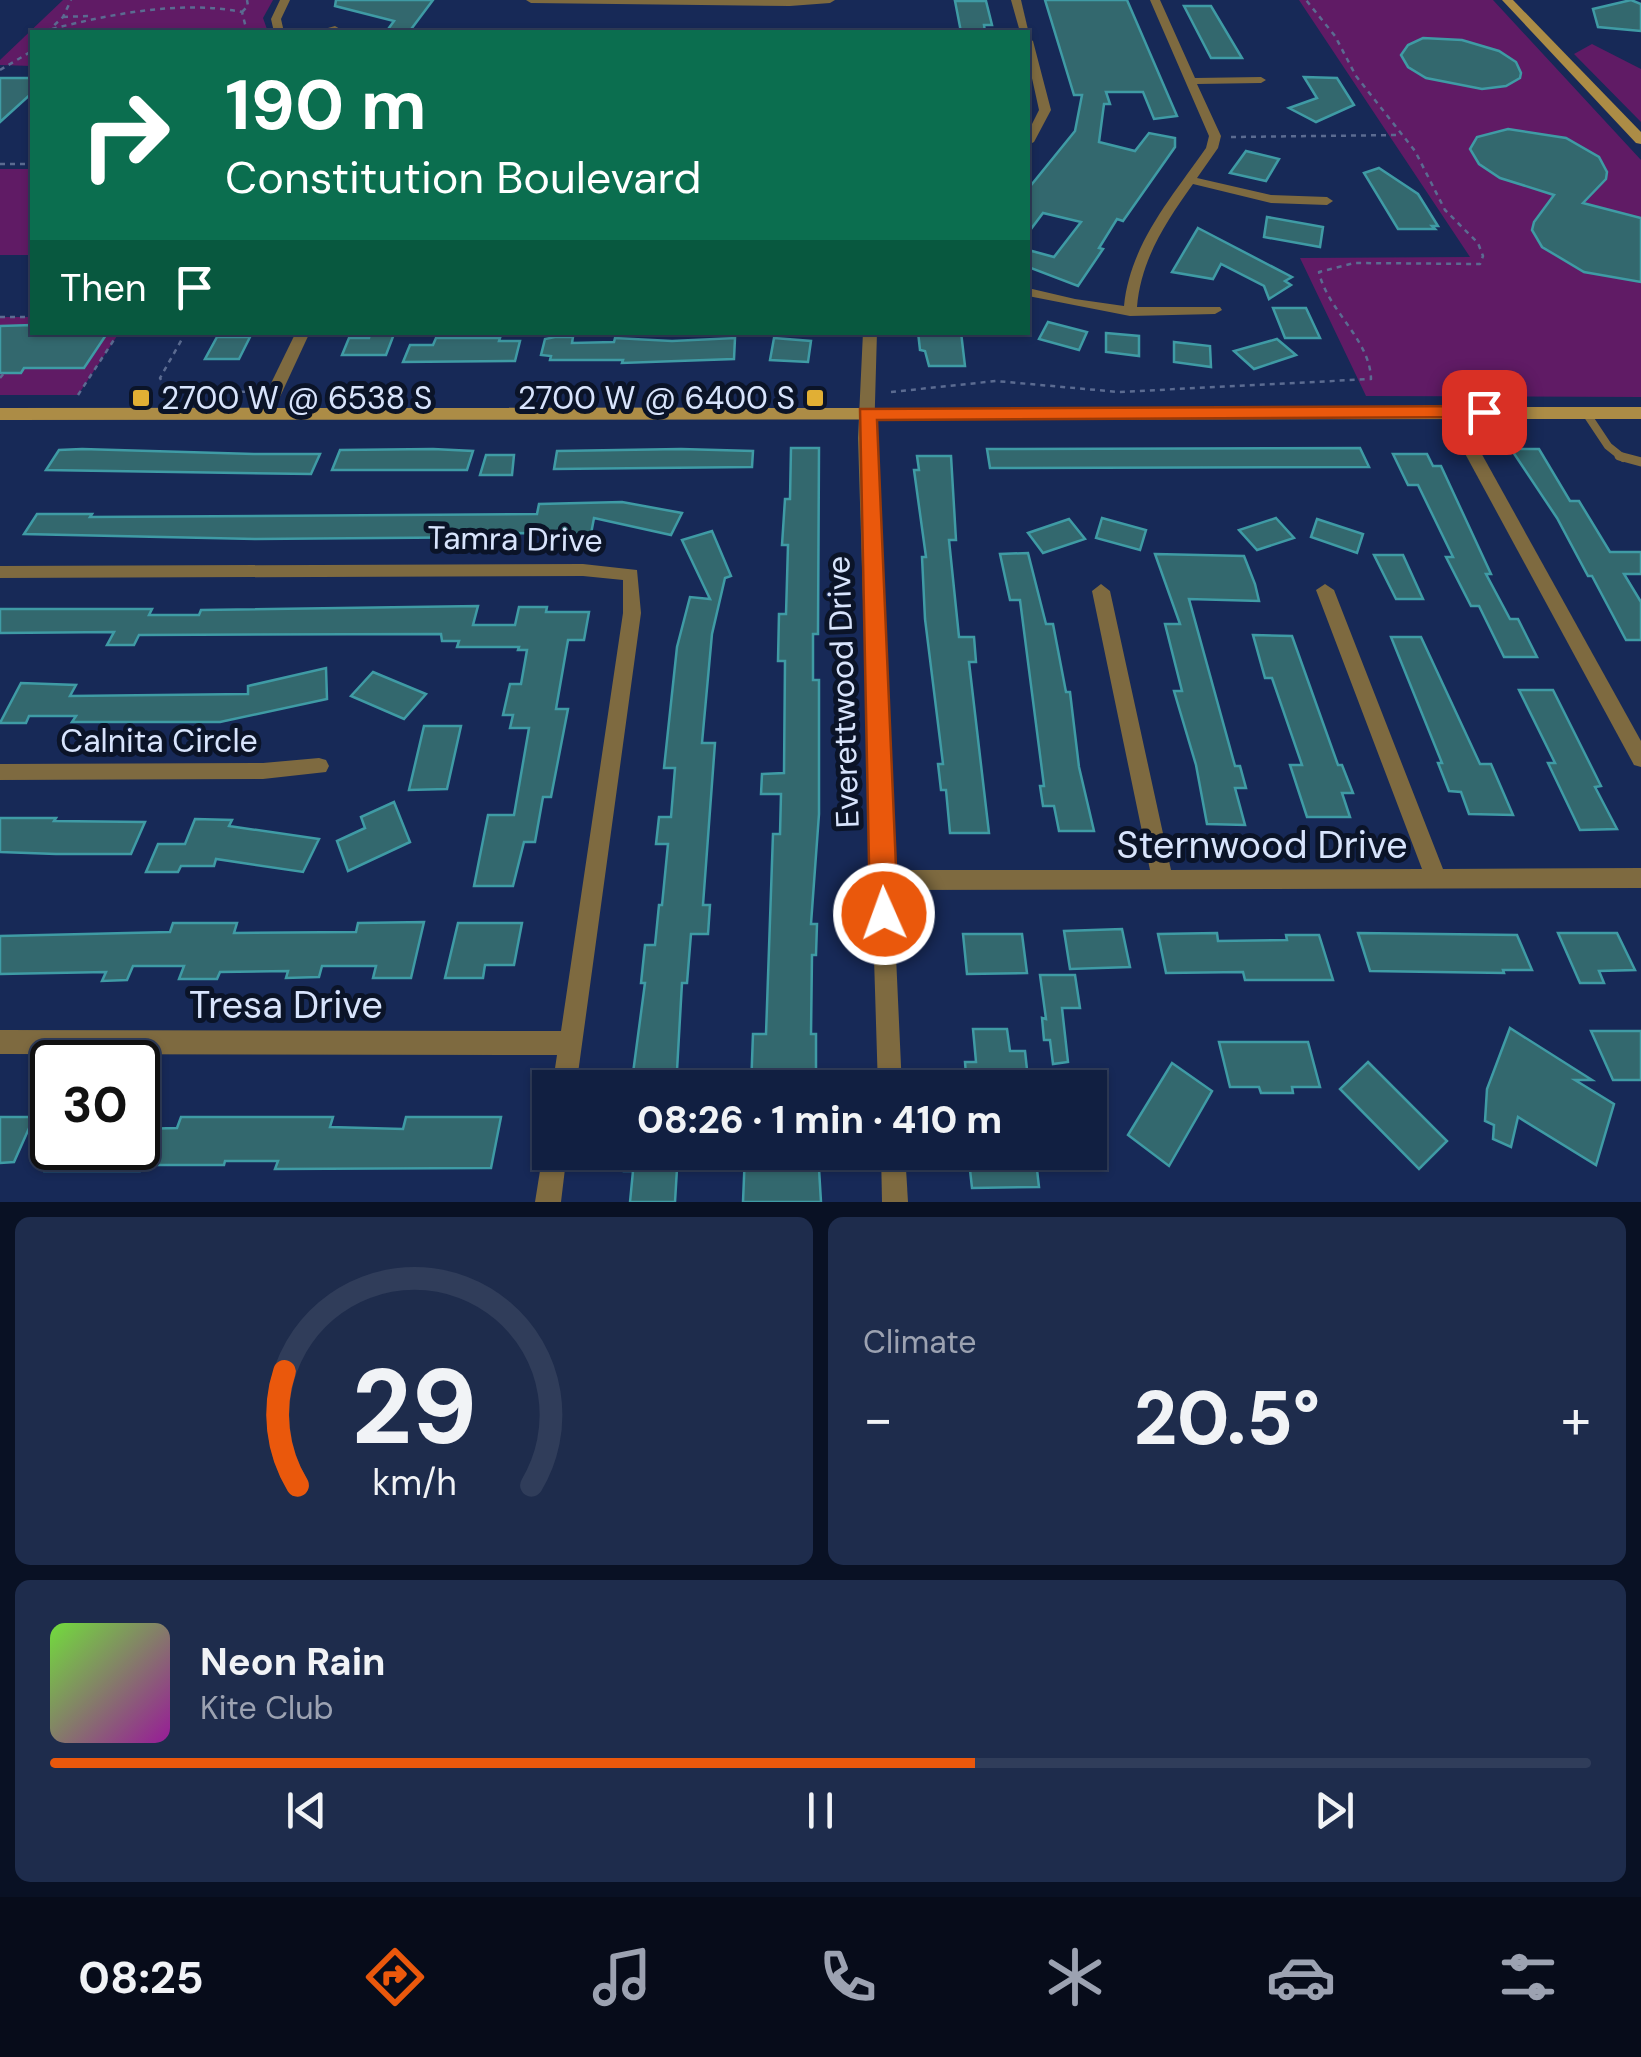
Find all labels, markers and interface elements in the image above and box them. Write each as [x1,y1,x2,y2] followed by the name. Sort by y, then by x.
[225,60,427,151] text: 190 m
[60,70,190,200] icon: right
[225,148,702,207] text: Constitution Boulevard
[167,260,222,315] icon: arrive
[60,263,147,313] text: Then
[1442,370,1527,455] pin
[161,377,432,419] place label: 2700 W @ 6538 S
[518,377,795,419] place label: 2700 W @ 6400 S
[1457,385,1512,440] icon: arrive
[130,387,152,409] marker: 2700 W @ 6538 S
[804,387,826,409] marker: 2700 W @ 6400 S
[427,516,603,562] street label: Tamra Drive
[817,555,869,829] street label: Everettwood Drive
[60,720,258,762] street label: Calnita Circle
[1116,820,1408,870] street label: Sternwood Drive
[832,862,936,966] position arrow
[189,980,383,1030] street label: Tresa Drive
[30,1040,160,1170] speed limit sign: 30
[637,1095,1002,1145] text: 08:26 · 1 min · 410 m
[863,1321,977,1363] text: Climate
[351,1340,477,1475] text: 29
[1134,1370,1320,1467] text: 20.5°
[863,1383,893,1455] text: −
[1561,1383,1591,1455] text: +
[372,1460,456,1506] text: km/h
[200,1637,385,1687] text: Neon Rain
[200,1687,334,1729] text: Kite Club
[279,1783,334,1838] icon: previous
[793,1783,848,1838] icon: pause
[1307,1783,1362,1838] icon: next
[360,1942,430,2012] icon: directions
[587,1942,657,2012] icon: music
[813,1942,883,2012] icon: phone
[1040,1942,1110,2012] icon: climate
[1266,1942,1336,2012] icon: car
[1493,1942,1563,2012] icon: filters
[78,1948,204,2007] text: 08:25

